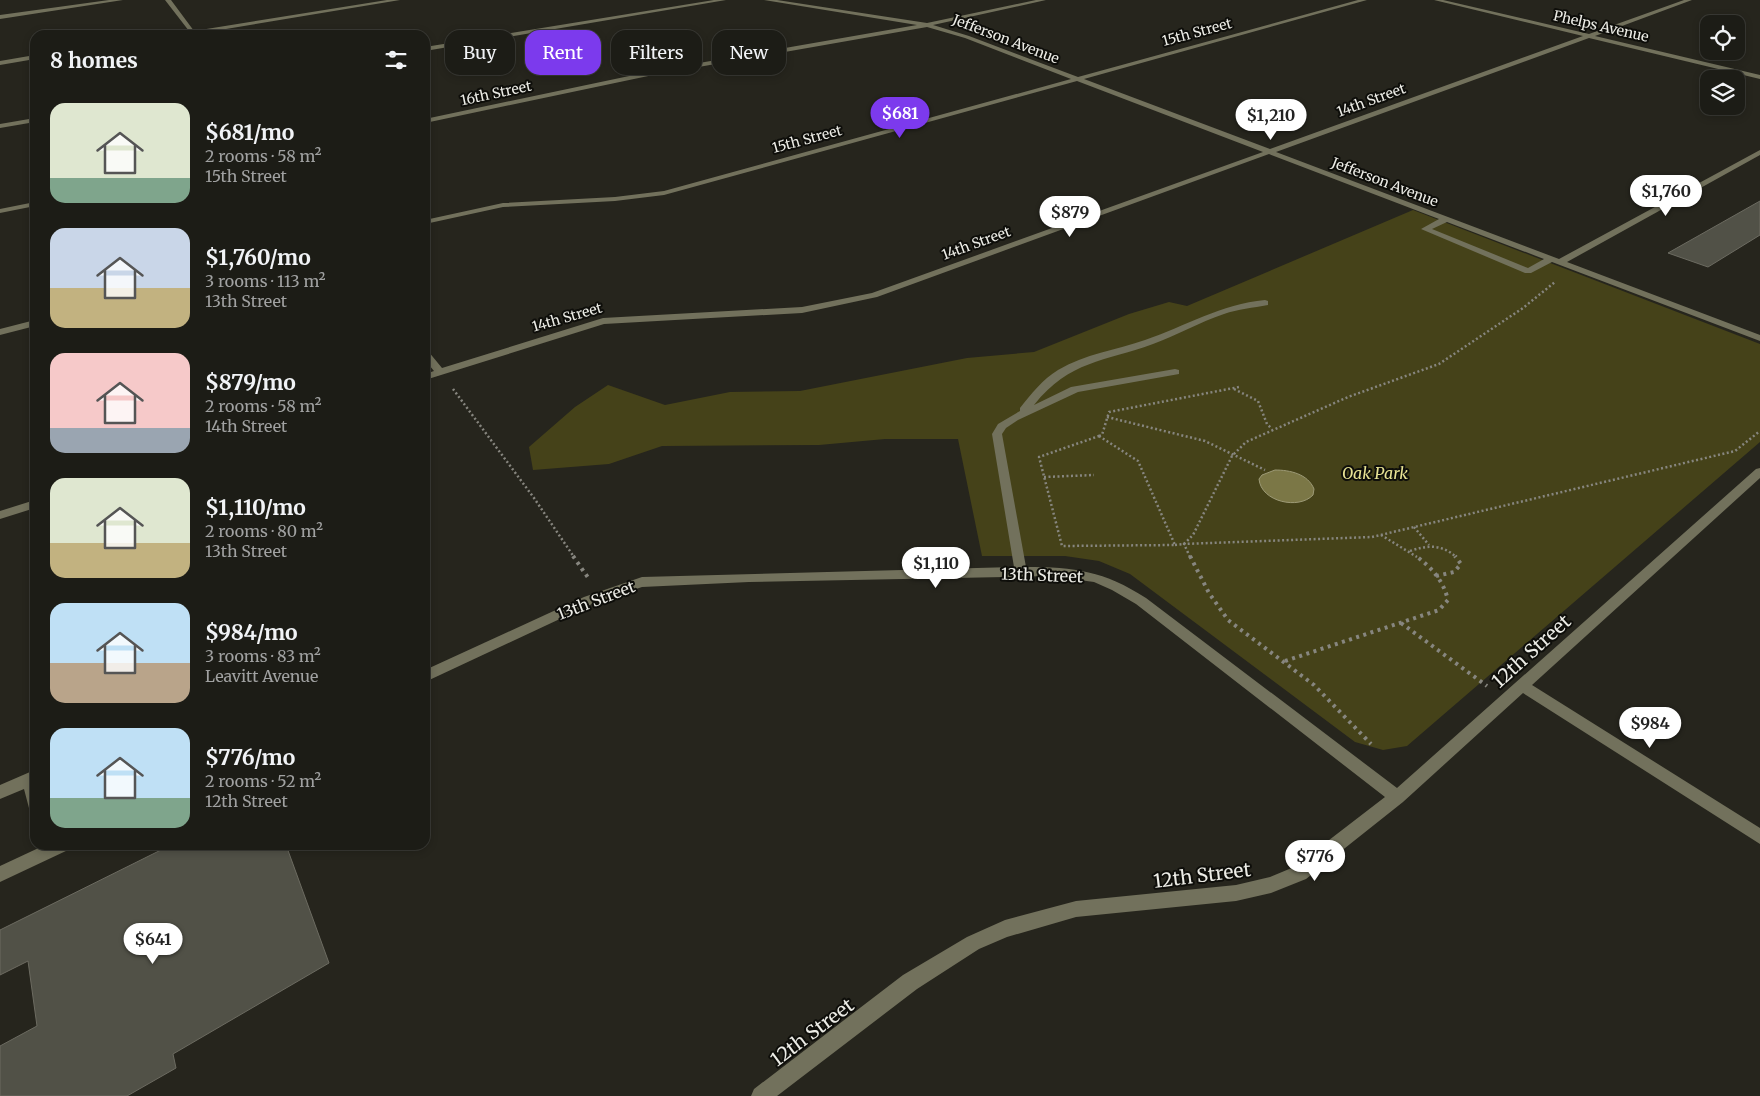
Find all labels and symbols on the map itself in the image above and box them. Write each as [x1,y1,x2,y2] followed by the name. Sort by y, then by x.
[1552,6,1650,46] street label: Phelps Avenue
[949,10,1062,68] street label: Jefferson Avenue
[1160,14,1234,50] street label: 15th Street
[459,77,534,109] street label: 16th Street
[1334,79,1408,121] street label: 14th Street
[870,96,930,139] pin: $681
[1230,98,1312,141] pin: $1,210
[770,121,844,157] street label: 15th Street
[1328,153,1441,211] street label: Jefferson Avenue
[1625,174,1707,217] pin: $1,760
[1040,196,1100,238] pin: $879
[939,222,1013,264] street label: 14th Street
[530,298,605,336] street label: 14th Street
[1342,463,1408,483] park label: Oak Park
[895,546,977,589] pin: $1,110
[1001,564,1084,586] street label: 13th Street
[554,576,639,624] street label: 13th Street
[1486,609,1576,693] street label: 12th Street
[1620,706,1680,749] pin: $984
[1285,840,1345,882] pin: $776
[1152,857,1253,893] street label: 12th Street
[123,922,183,965] pin: $641
[766,993,859,1071] street label: 12th Street

